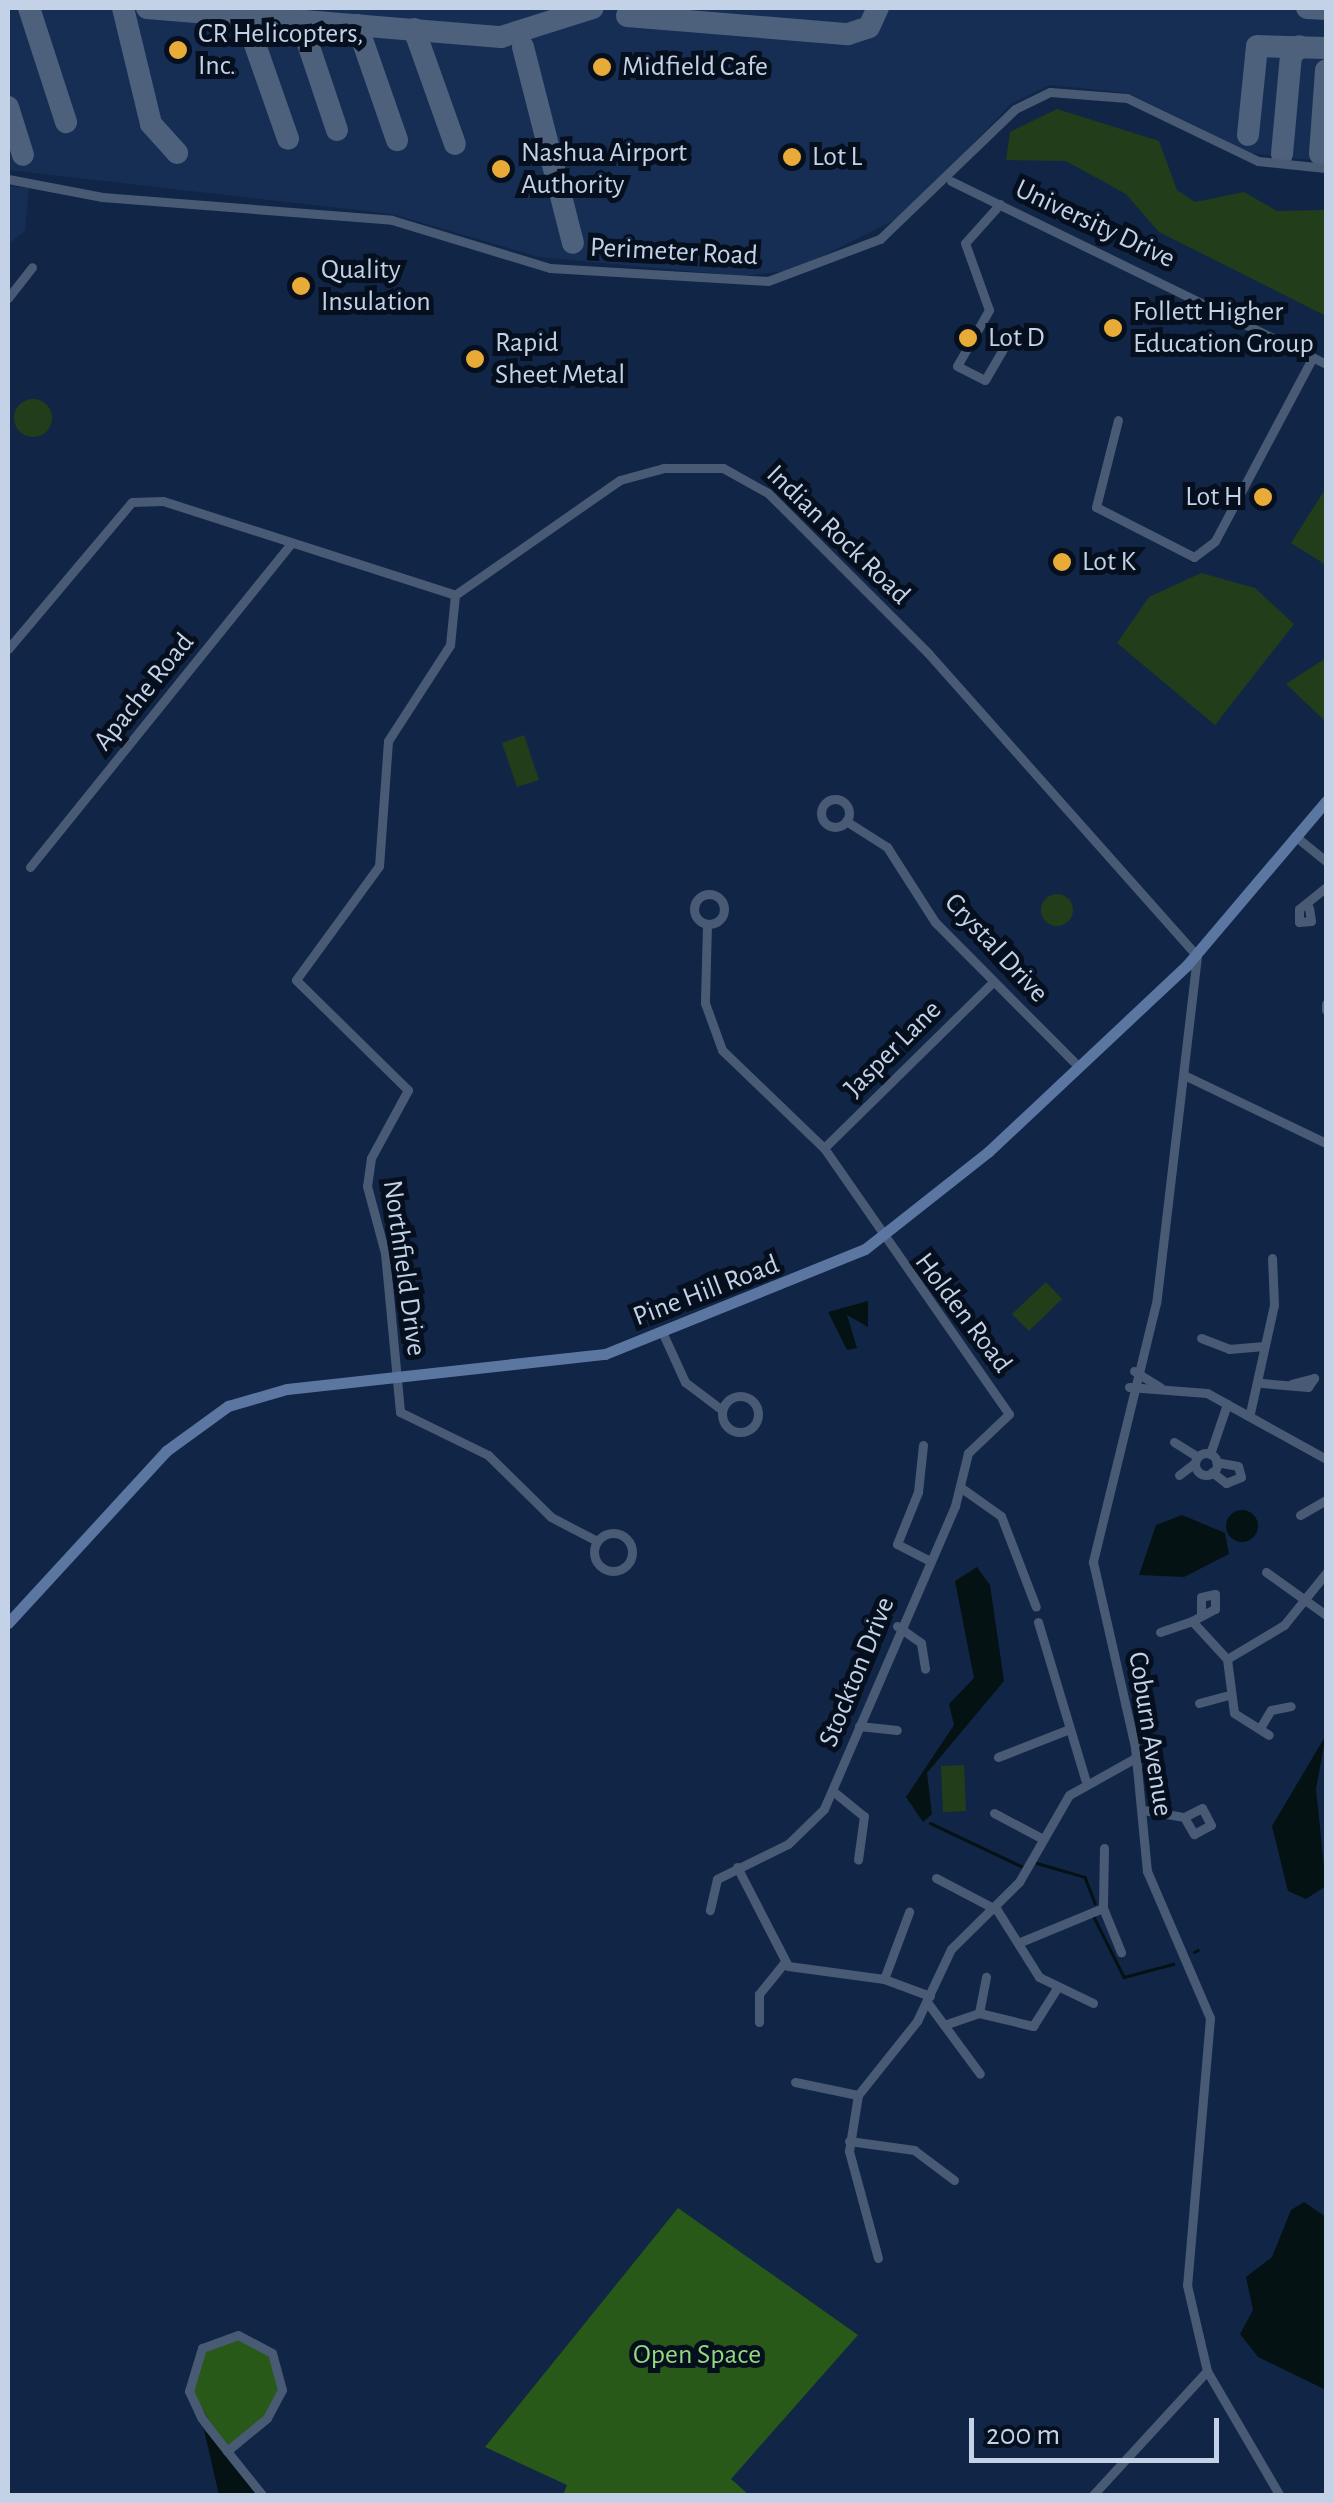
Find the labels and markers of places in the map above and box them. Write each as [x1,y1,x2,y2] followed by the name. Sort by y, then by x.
[198,17,364,83] place label: CR Helicopters, Inc.
[167,39,189,61] marker: CR Helicopters, Inc.
[622,50,768,84] place label: Midfield Cafe
[591,56,613,78] marker: Midfield Cafe
[521,136,687,202] place label: Nashua Airport Authority
[812,140,862,174] place label: Lot L
[781,146,803,168] marker: Lot L
[490,158,512,180] marker: Nashua Airport Authority
[321,253,431,319] place label: Quality Insulation
[290,275,312,297] marker: Quality Insulation
[1133,295,1314,361] place label: Follett Higher Education Group
[1102,317,1124,339] marker: Follett Higher Education Group
[988,321,1045,355] place label: Lot D
[495,326,625,392] place label: Rapid Sheet Metal
[957,327,979,349] marker: Lot D
[464,348,486,370] marker: Rapid Sheet Metal
[1185,480,1243,514] place label: Lot H
[1252,486,1274,508] marker: Lot H
[1082,545,1136,579] place label: Lot K
[1051,551,1073,573] marker: Lot K

